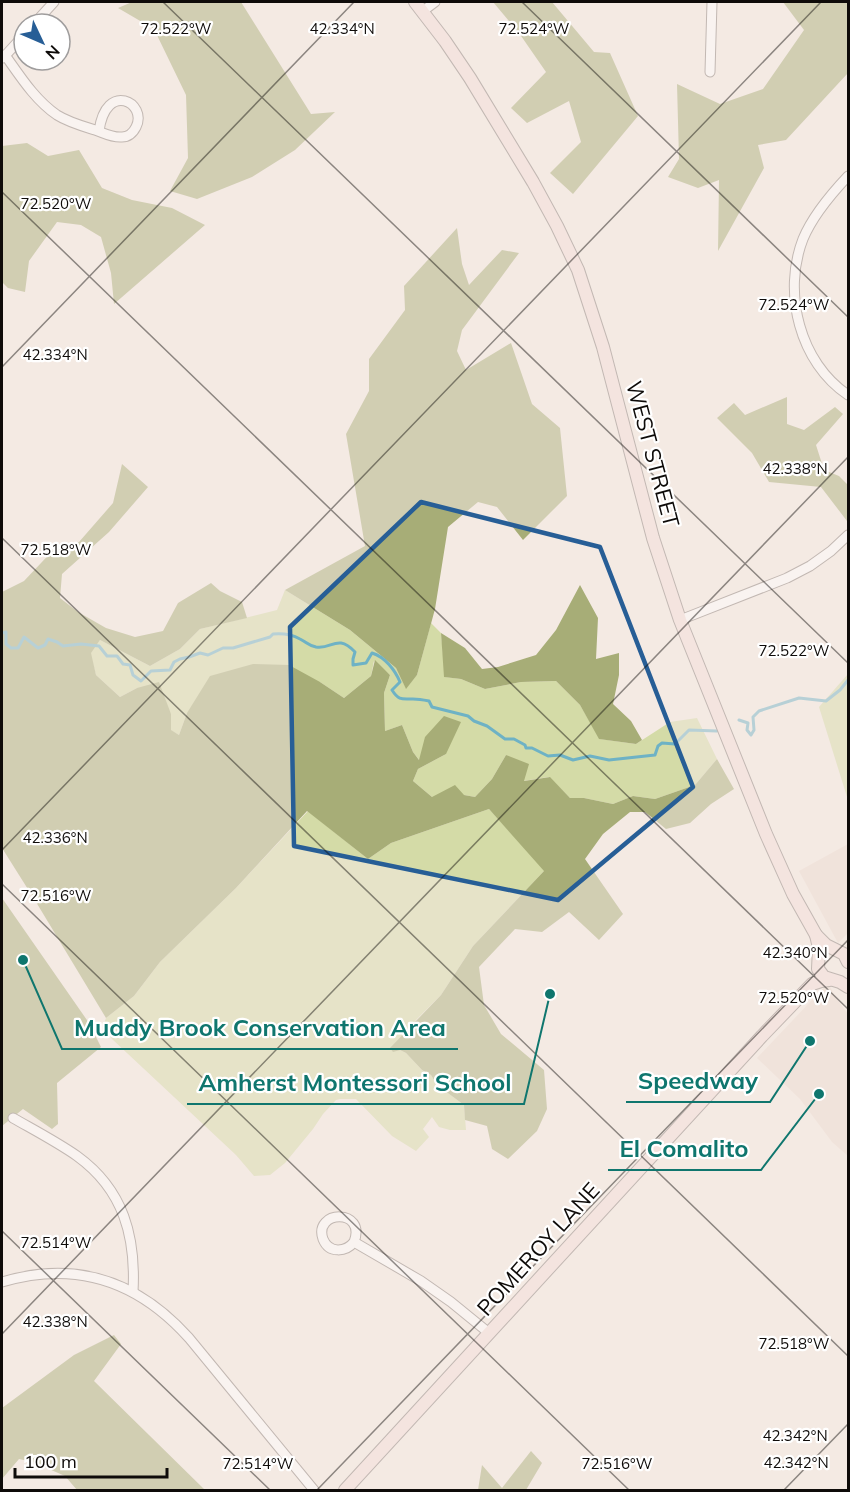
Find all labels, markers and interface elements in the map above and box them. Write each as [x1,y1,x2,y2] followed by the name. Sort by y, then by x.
[12,12,72,72] north arrow
[141,19,212,38] text: 72.522°W
[309,19,375,38] text: 42.334°N
[499,19,570,38] text: 72.524°W
[41,41,64,64] text: N
[21,194,92,213] text: 72.520°W
[759,295,830,314] text: 72.524°W
[22,345,88,364] text: 42.334°N
[620,378,686,530] street label: WEST STREET
[762,459,828,478] text: 42.338°N
[21,540,92,559] text: 72.518°W
[759,641,830,660] text: 72.522°W
[22,828,88,847] text: 42.336°N
[21,886,92,905] text: 72.516°W
[762,943,828,962] text: 42.340°N
[759,988,830,1007] text: 72.520°W
[62,1007,458,1049] callout: Muddy Brook Conservation Area
[74,1012,446,1042] text: Muddy Brook Conservation Area
[626,1060,770,1102] callout: Speedway
[187,1062,524,1104] callout: Amherst Montessori School
[638,1065,759,1095] text: Speedway
[198,1067,512,1097] text: Amherst Montessori School
[608,1128,761,1170] callout: El Comalito
[619,1133,749,1163] text: El Comalito
[471,1176,605,1322] street label: POMEROY LANE
[21,1233,92,1252] text: 72.514°W
[22,1312,88,1331] text: 42.338°N
[759,1334,830,1353] text: 72.518°W
[762,1426,828,1445] text: 42.342°N
[15,1441,166,1479] scale bar
[24,1450,77,1473] text: 100 m
[763,1453,829,1472] text: 42.342°N
[223,1454,294,1473] text: 72.514°W
[582,1454,653,1473] text: 72.516°W

